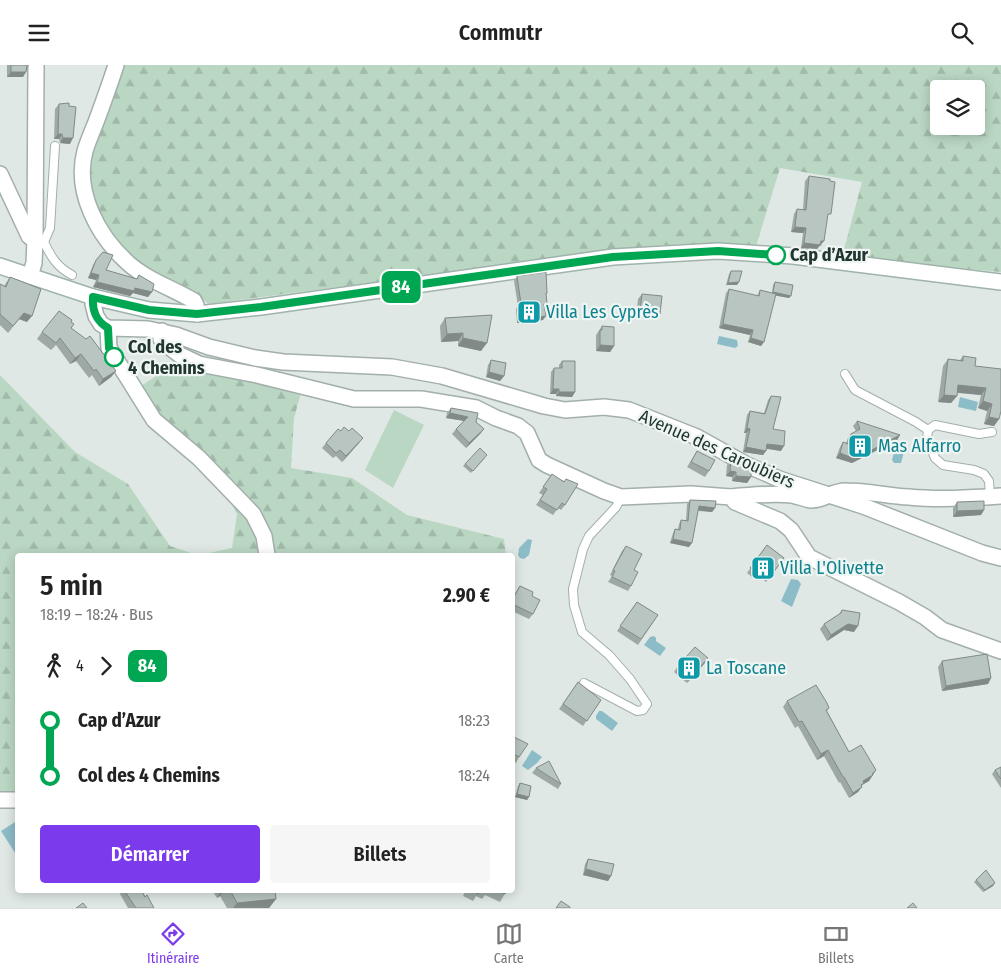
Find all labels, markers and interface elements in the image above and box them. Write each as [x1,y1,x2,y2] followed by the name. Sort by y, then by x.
[25,19,53,47] icon: menu
[459,19,542,46] text: Commutr
[948,19,976,47] icon: search
[930,80,985,135] map controls
[930,80,985,135] button: layers
[790,244,869,266] place label: Cap d’Azur
[766,245,786,265] marker: Cap d’Azur
[378,271,424,303] line badge: 84
[392,276,410,298] text: 84
[516,299,542,325] building icon: Villa Les Cyprès
[546,301,659,323] place label: Villa Les Cyprès
[128,336,205,379] place label: Col des 4 Chemins
[104,347,124,367] marker: Col des 4 Chemins
[636,405,798,493] street label: Avenue des Caroubiers
[847,433,873,459] building icon: Mas Alfarro
[878,435,961,457] place label: Mas Alfarro
[750,555,776,581] building icon: Villa L'Olivette
[780,557,884,579] place label: Villa L'Olivette
[40,569,103,602] text: 5 min
[443,584,490,607] text: 2.90 €
[40,605,153,624] text: 18:19 – 18:24 · Bus
[40,652,68,680] icon: walk
[92,652,120,680] icon: forward
[138,655,157,677] text: 84
[676,655,702,681] building icon: La Toscane
[76,656,84,675] text: 4
[706,657,786,679] place label: La Toscane
[78,709,161,732] text: Cap d’Azur
[458,711,490,730] text: 18:23
[78,764,220,787] text: Col des 4 Chemins
[458,766,490,785] text: 18:24
[40,825,260,883] button: Démarrer
[270,825,490,883] button: Billets
[147,920,199,967] tab: Itinéraire
[494,920,524,967] tab: Carte
[818,920,854,967] tab: Billets

